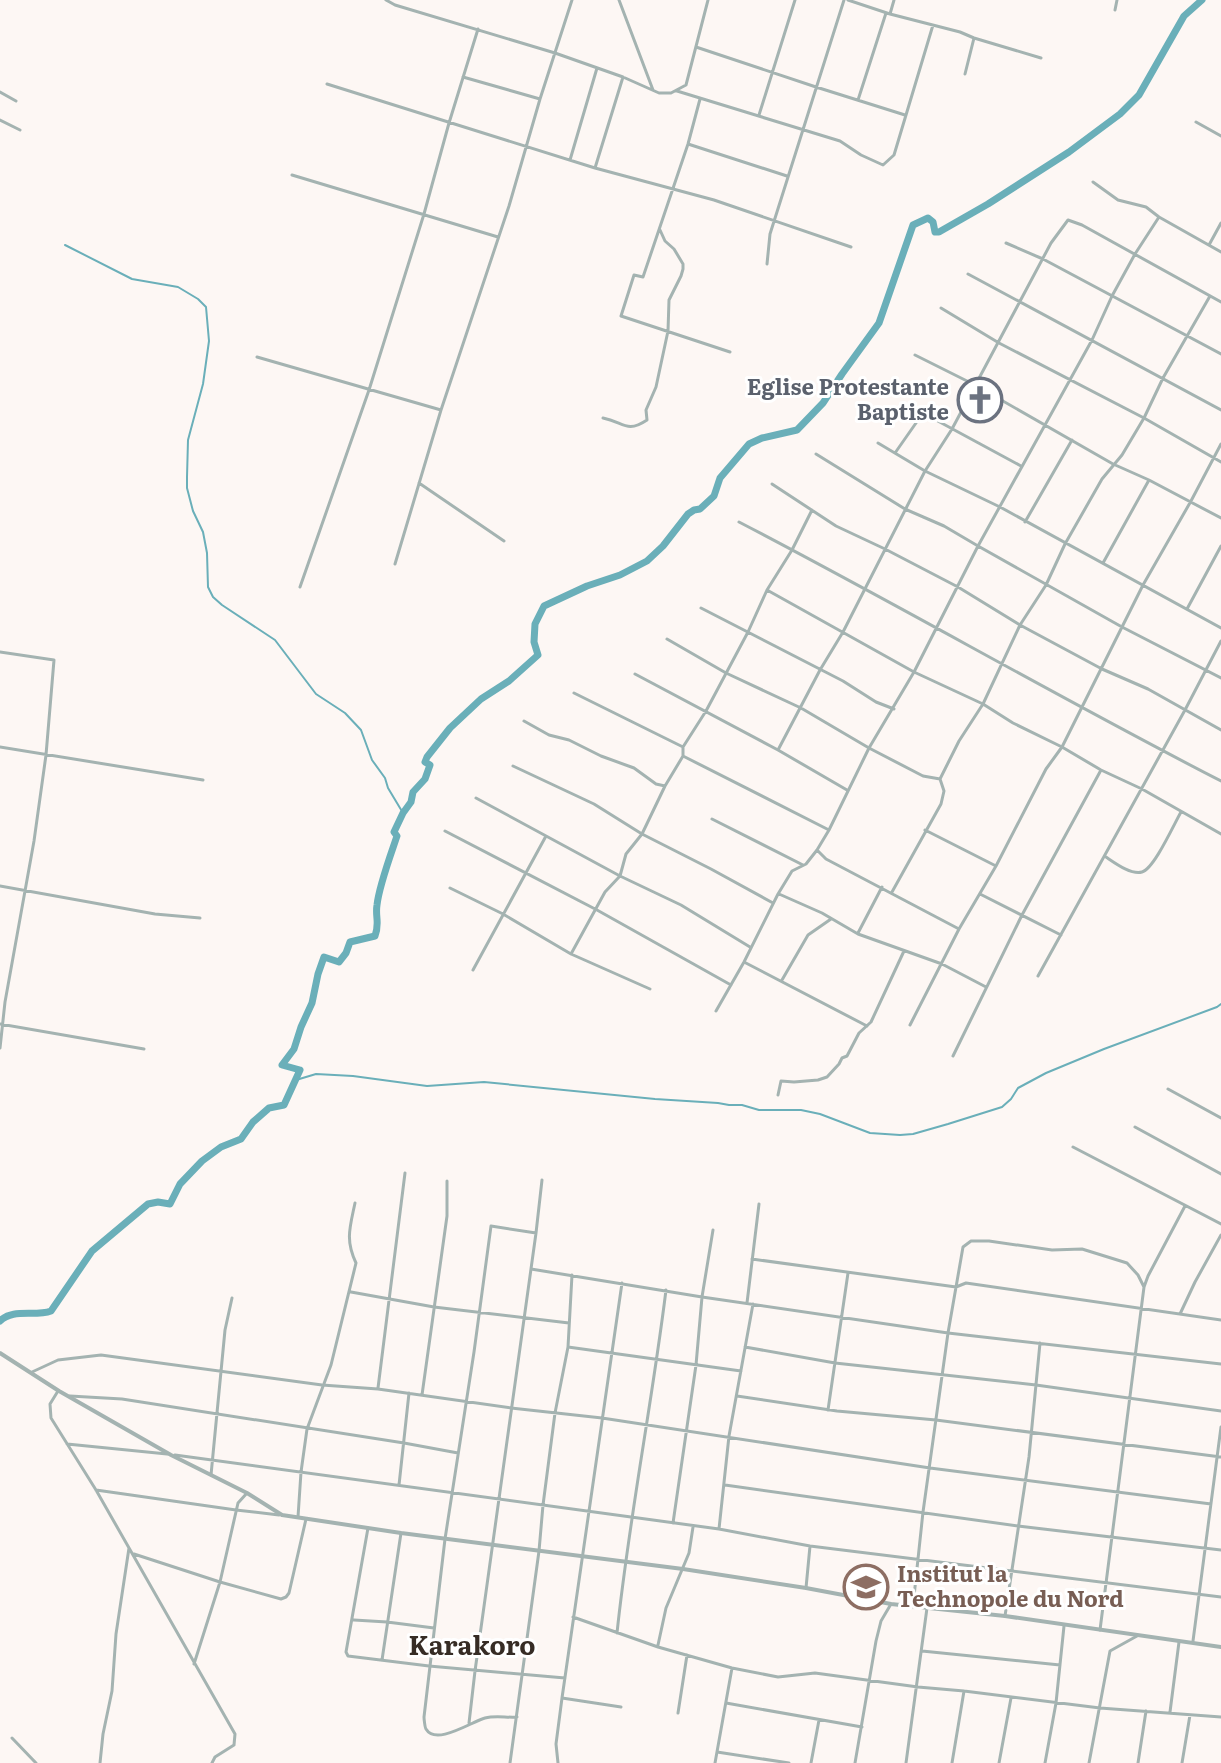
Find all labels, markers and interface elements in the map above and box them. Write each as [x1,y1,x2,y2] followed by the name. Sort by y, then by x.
[747,369,949,427] place label: Eglise Protestante Baptiste
[956,376,1004,424] church icon: Eglise Protestante Baptiste
[897,1556,1124,1614] place label: Institut la Technopole du Nord
[842,1563,890,1611] school or university icon: Institut la Technopole du Nord
[409,1624,535,1663] district label: Karakoro

